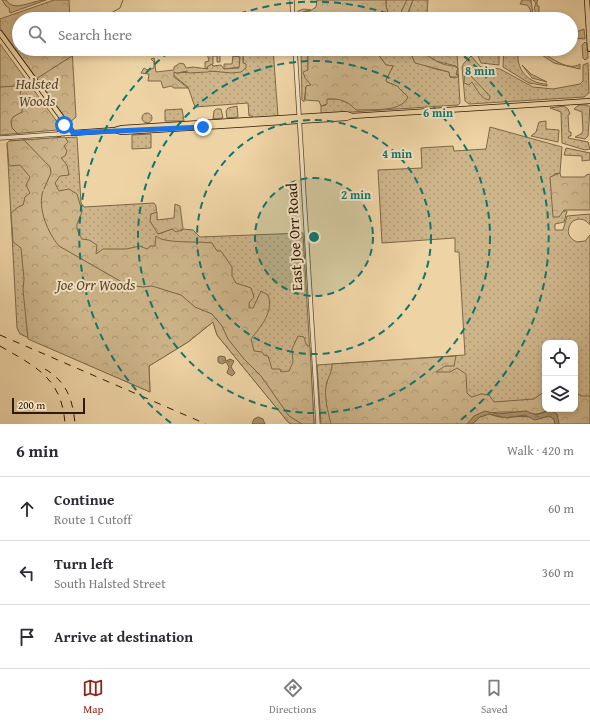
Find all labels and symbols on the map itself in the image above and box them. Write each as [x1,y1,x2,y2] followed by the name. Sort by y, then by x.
[465,62,495,79] text: 8 min
[14,73,59,111] park label: Halsted Woods
[423,104,453,121] text: 6 min
[55,116,73,134] route start
[194,118,212,136] route end
[382,145,412,162] text: 4 min
[281,182,307,292] street label: East Joe Orr Road
[341,186,371,203] text: 2 min
[307,230,321,244] centre of rings
[53,274,136,295] park label: Joe Orr Woods
[12,396,85,415] scale bar

